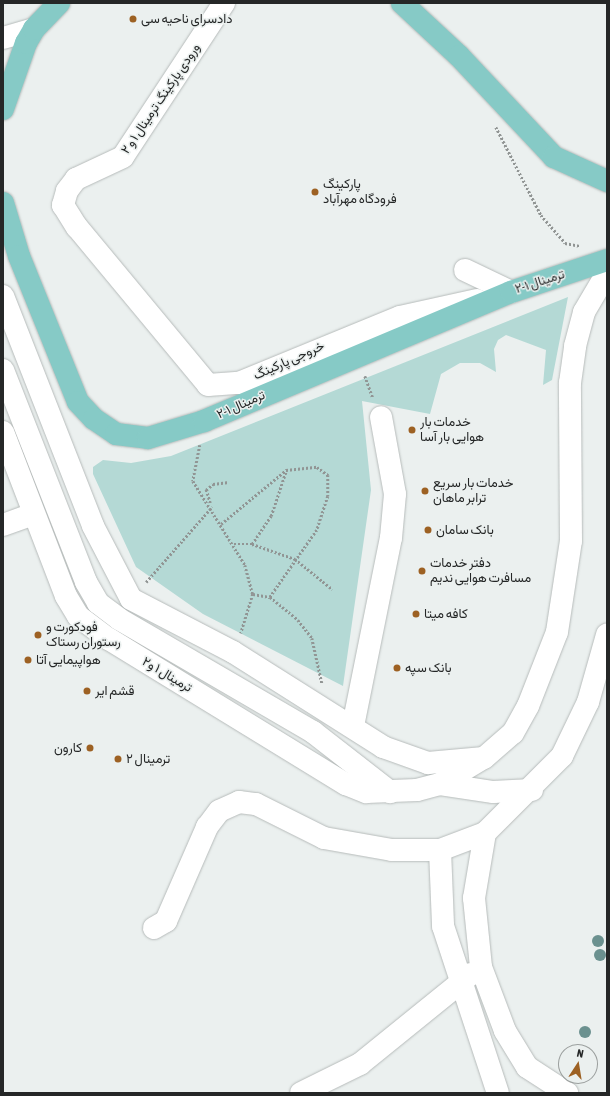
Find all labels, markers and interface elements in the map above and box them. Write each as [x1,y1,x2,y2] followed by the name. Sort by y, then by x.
[141,11,233,27] place label: دادسرای ناحیه سی
[128,14,138,24] marker: دادسرای ناحیه سی
[118,41,204,157] street label: ورودی پارکینگ ترمینال ۱ و ۲
[323,177,397,208] place label: پارکینگ فرودگاه مهرآباد
[310,187,320,197] marker: پارکینگ فرودگاه مهرآباد
[513,267,567,297] street label: ترمینال ۱-۲
[251,338,327,384] street label: خروجی پارکینگ
[214,387,268,423] street label: ترمینال ۱-۲
[420,415,484,446] place label: خدمات بار هوایی بار آسا
[407,425,417,435] marker: خدمات بار هوایی بار آسا
[433,476,513,507] place label: خدمات بار سریع ترابر ماهان
[420,486,430,496] marker: خدمات بار سریع ترابر ماهان
[436,522,494,538] place label: بانک سامان
[423,525,433,535] marker: بانک سامان
[430,556,531,587] place label: دفتر خدمات مسافرت هوایی ندیم
[417,566,427,576] marker: دفتر خدمات مسافرت هوایی ندیم
[424,606,468,622] place label: کافه میتا
[411,609,421,619] marker: کافه میتا
[46,620,121,651] place label: فودکورت و رستوران رستاک
[33,630,43,640] marker: فودکورت و رستوران رستاک
[36,652,101,668] place label: هواپیمایی آتا
[139,654,195,696] street label: ترمینال ۱ و۲
[23,655,33,665] marker: هواپیمایی آتا
[405,660,452,676] place label: بانک سپه
[392,663,402,673] marker: بانک سپه
[95,683,134,699] place label: قشم ایر
[82,686,92,696] marker: قشم ایر
[54,740,82,756] place label: کارون
[85,743,95,753] marker: کارون
[126,751,170,767] place label: ترمینال ۲
[113,754,123,764] marker: ترمینال ۲
[558,1044,598,1084] north arrow
[576,1047,585,1060] text: N

